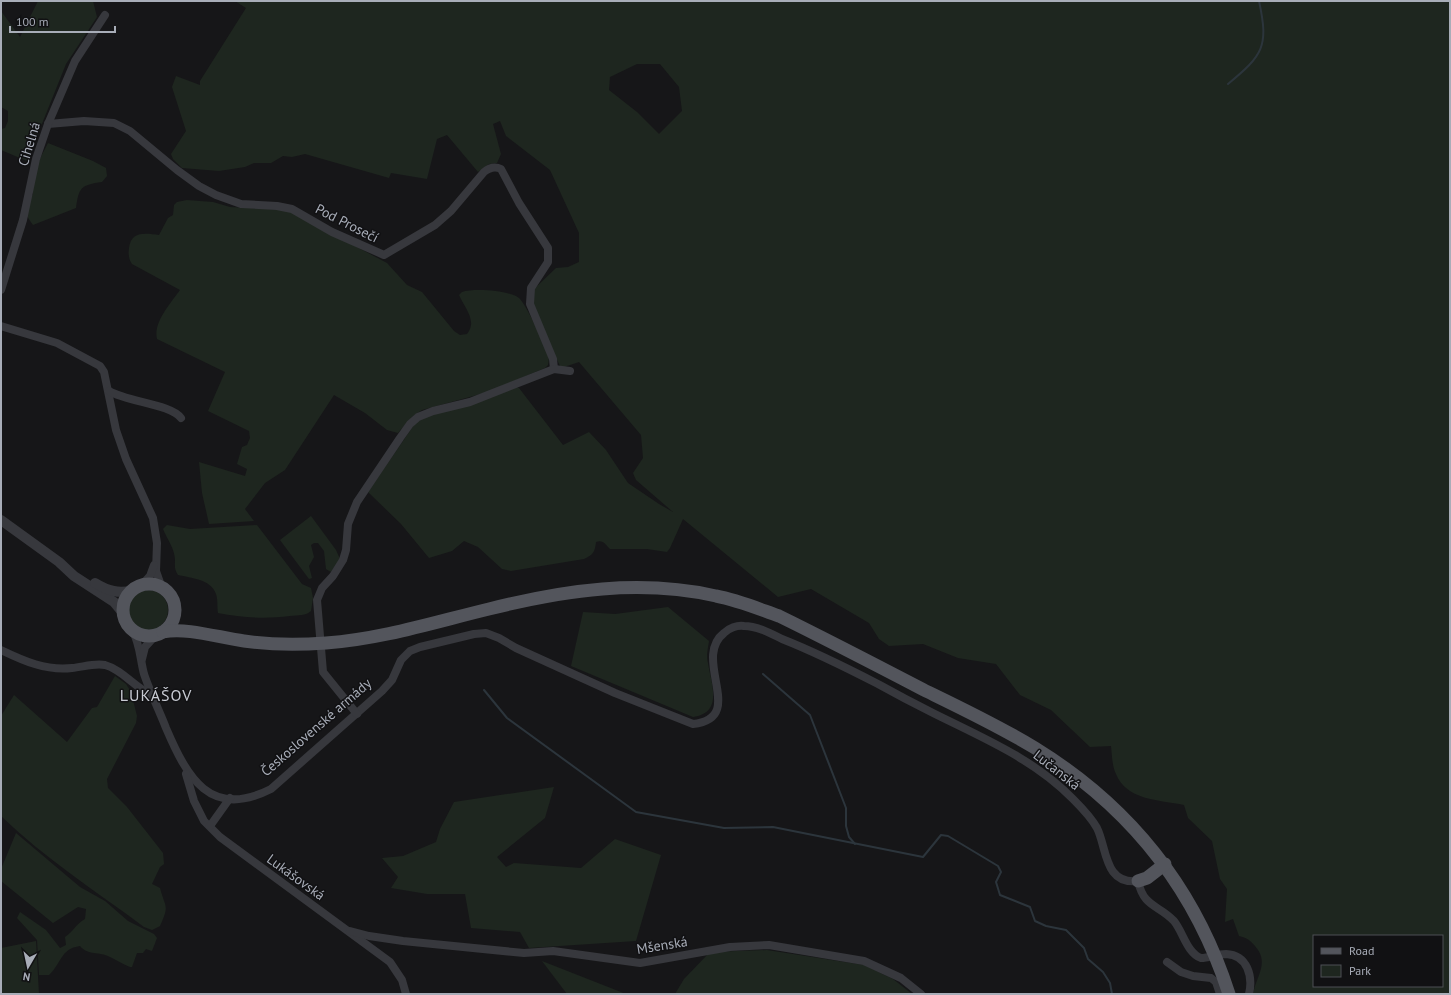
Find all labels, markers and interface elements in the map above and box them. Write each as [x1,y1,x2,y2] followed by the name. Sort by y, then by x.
[10,8,115,34] scale bar
[16,14,49,29] text: 100 m
[14,120,44,168] street label: Cihelná
[312,199,382,247] street label: Pod Prosečí
[257,674,375,780] street label: Československé armády
[120,685,192,705] district label: LUKÁŠOV
[1030,746,1084,794] street label: Lučanská
[263,850,329,904] street label: Lukášovská
[635,932,689,958] street label: Mšenská
[1313,935,1443,987] legend
[1349,943,1374,958] text: Road
[8,947,48,987] north arrow
[1349,963,1371,978] text: Park
[22,969,31,984] text: N

